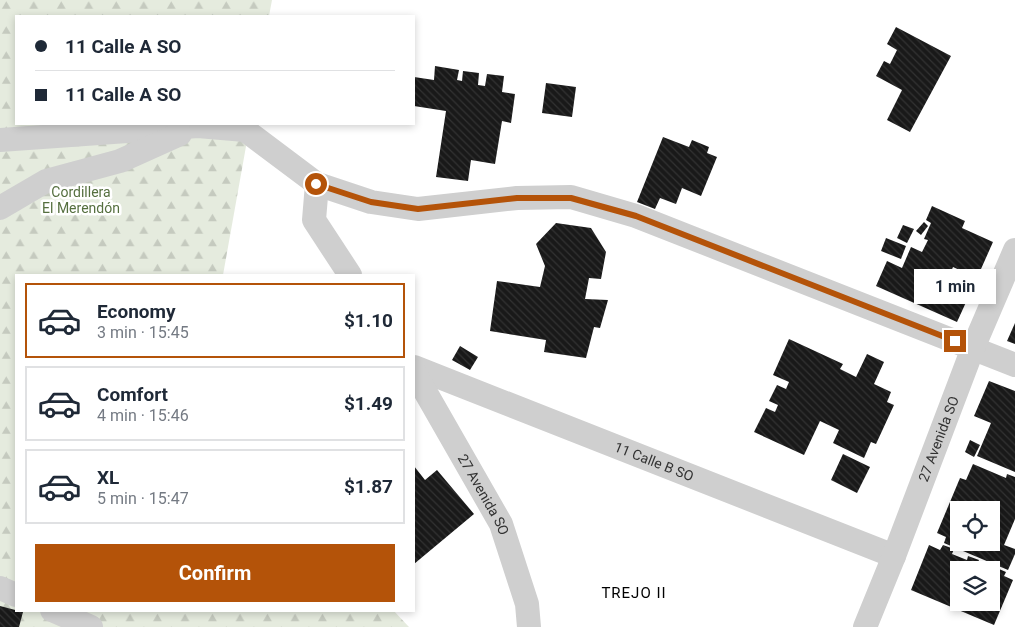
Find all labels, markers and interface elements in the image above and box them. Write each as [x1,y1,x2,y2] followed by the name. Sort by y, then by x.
[65,35,181,58] text: 11 Calle A SO
[65,83,181,106] text: 11 Calle A SO
[305,173,327,195] route start
[42,184,120,216] park label: Cordillera El Merendón
[914,268,996,304] callout: 1 min
[935,277,975,296] text: 1 min
[37,298,82,343] icon: car
[97,300,176,323] text: Economy
[344,309,393,332] text: $1.10
[97,323,189,342] text: 3 min · 15:45
[944,330,966,352] route end
[37,381,82,426] icon: car
[97,383,168,406] text: Comfort
[344,392,393,415] text: $1.49
[915,394,962,484] street label: 27 Avenida SO
[97,406,189,425] text: 4 min · 15:46
[612,439,696,484] street label: 11 Calle B SO
[455,451,512,537] street label: 27 Avenida SO
[37,464,82,509] icon: car
[97,466,119,489] text: XL
[344,475,393,498] text: $1.87
[97,489,189,508] text: 5 min · 15:47
[950,501,1000,611] map controls
[950,501,1000,551] button: locate
[35,544,395,602] button: Confirm
[950,561,1000,611] button: layers
[601,584,667,602] district label: TREJO II

